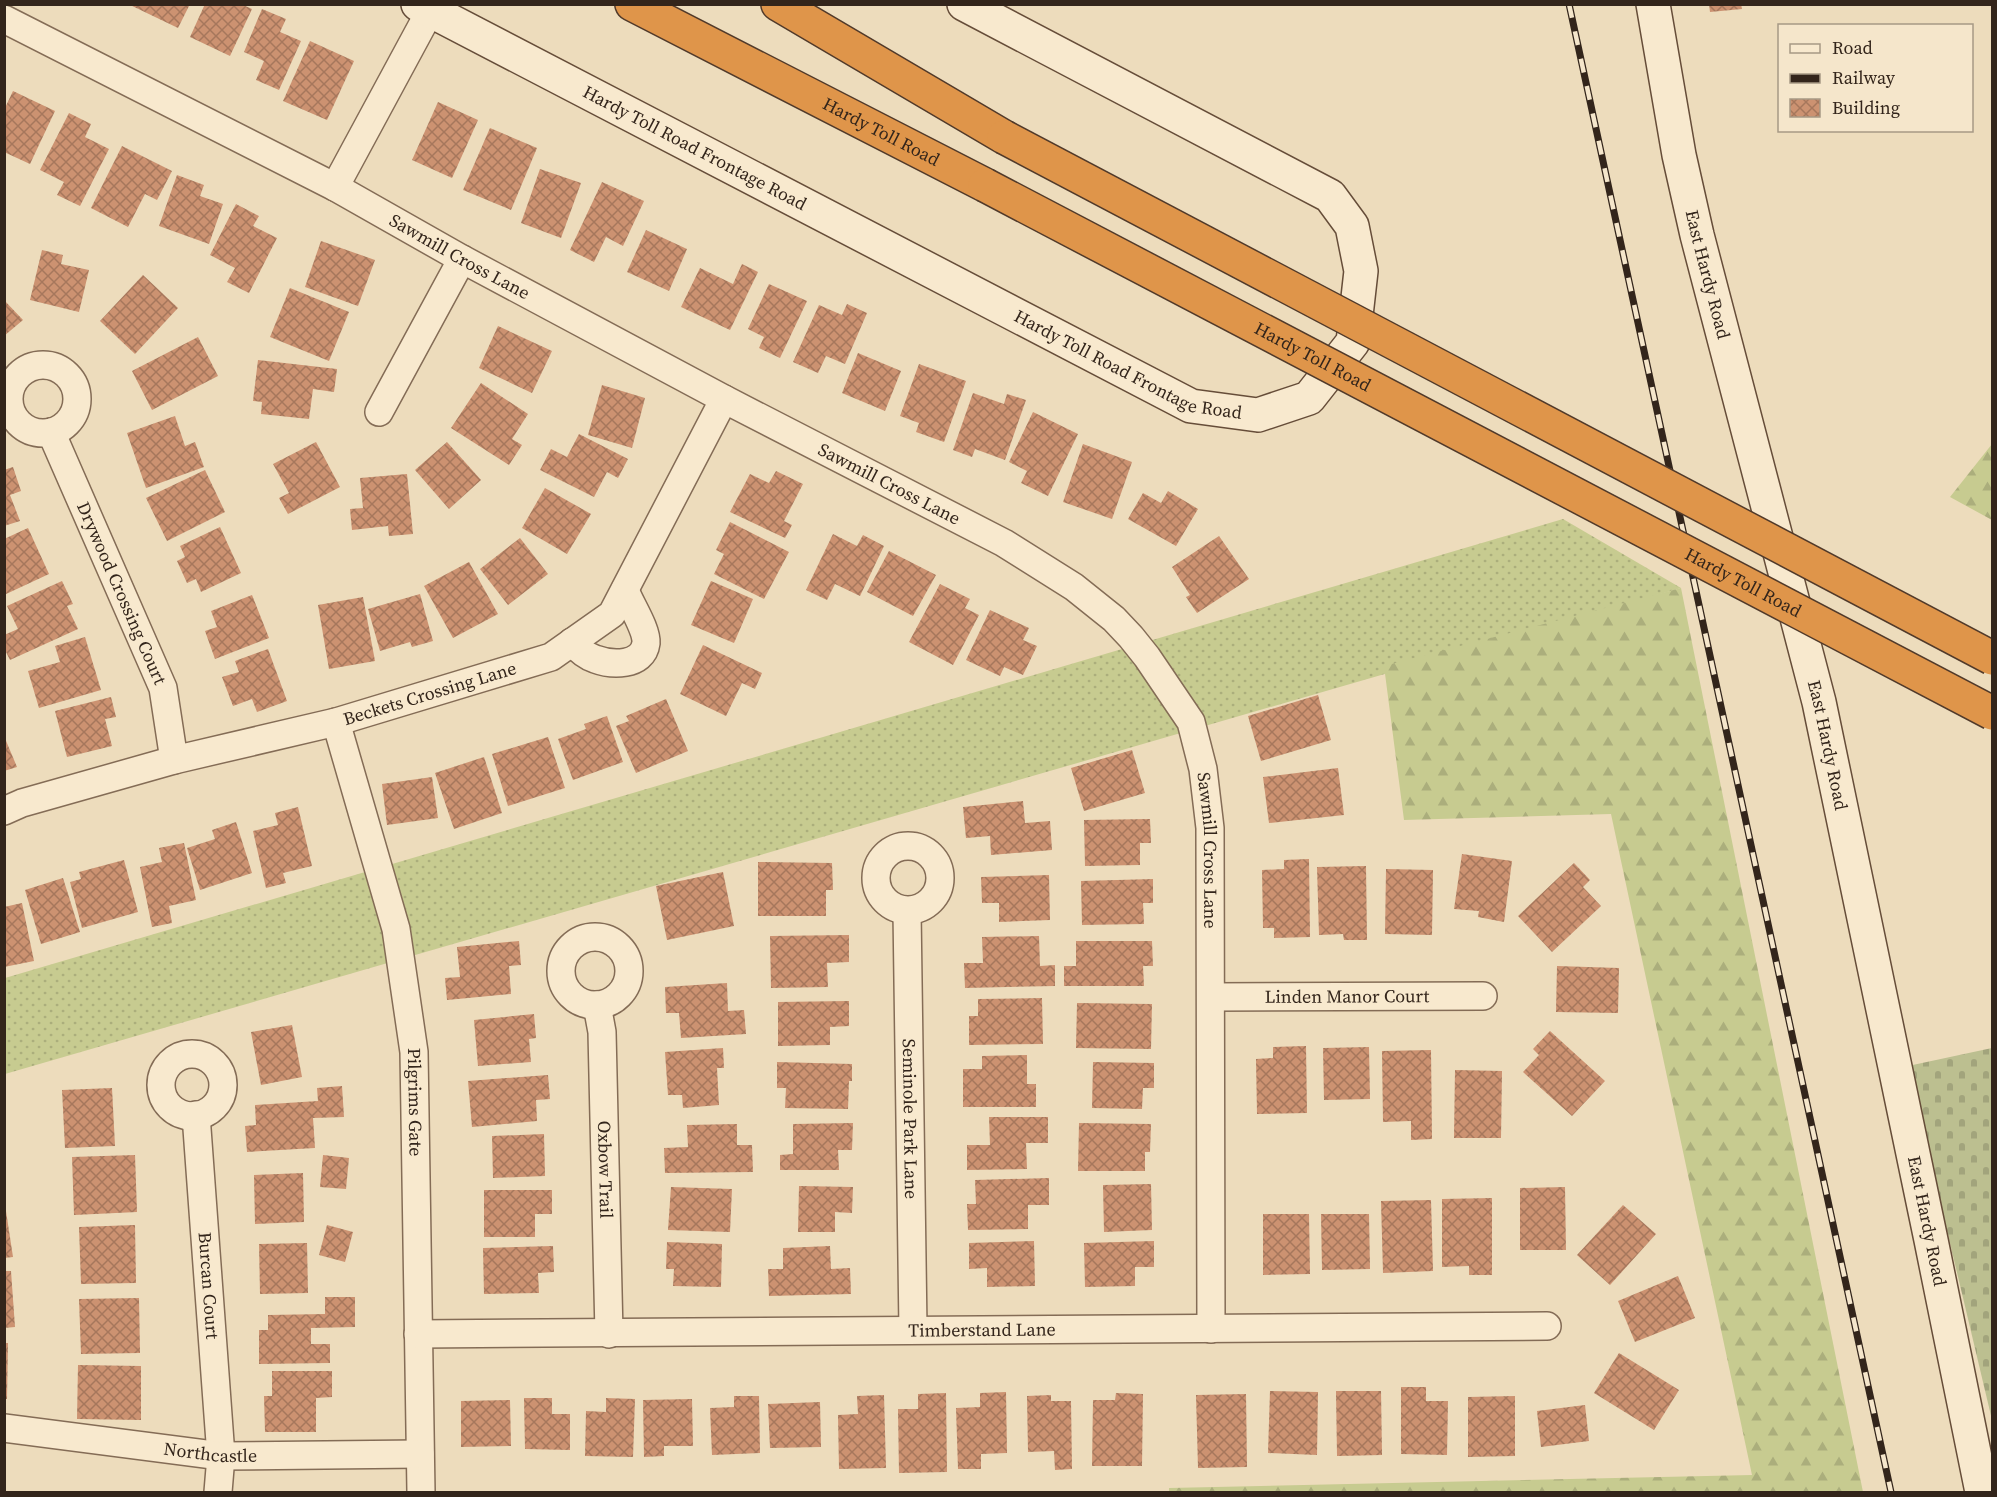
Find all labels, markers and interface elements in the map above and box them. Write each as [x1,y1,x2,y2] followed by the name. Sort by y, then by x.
[1778,24,1973,132] legend
[1832,35,1873,60] text: Road
[1832,65,1896,90] text: Railway
[579,79,811,216] street label: Hardy Toll Road Frontage Road
[818,91,944,172] street label: Hardy Toll Road
[1832,95,1900,120] text: Building
[385,207,534,305] street label: Sawmill Cross Lane
[1680,207,1737,342] street label: East Hardy Road
[1010,303,1244,425] street label: Hardy Toll Road Frontage Road
[1250,315,1376,397] street label: Hardy Toll Road
[814,437,965,530] street label: Sawmill Cross Lane
[71,498,173,688] street label: Drywood Crossing Court
[1681,541,1806,623] street label: Hardy Toll Road
[340,655,519,731] street label: Beckets Crossing Lane
[1802,677,1854,812] street label: East Hardy Road
[1191,771,1223,929] street label: Sawmill Cross Lane
[1265,983,1429,1009] street label: Linden Manor Court
[897,1039,924,1199] street label: Seminole Park Lane
[402,1048,429,1157] street label: Pilgrims Gate
[592,1120,619,1219] street label: Oxbow Trail
[1902,1153,1953,1288] street label: East Hardy Road
[193,1231,225,1340] street label: Burcan Court
[908,1316,1056,1343] street label: Timberstand Lane
[162,1436,257,1468] street label: Northcastle

